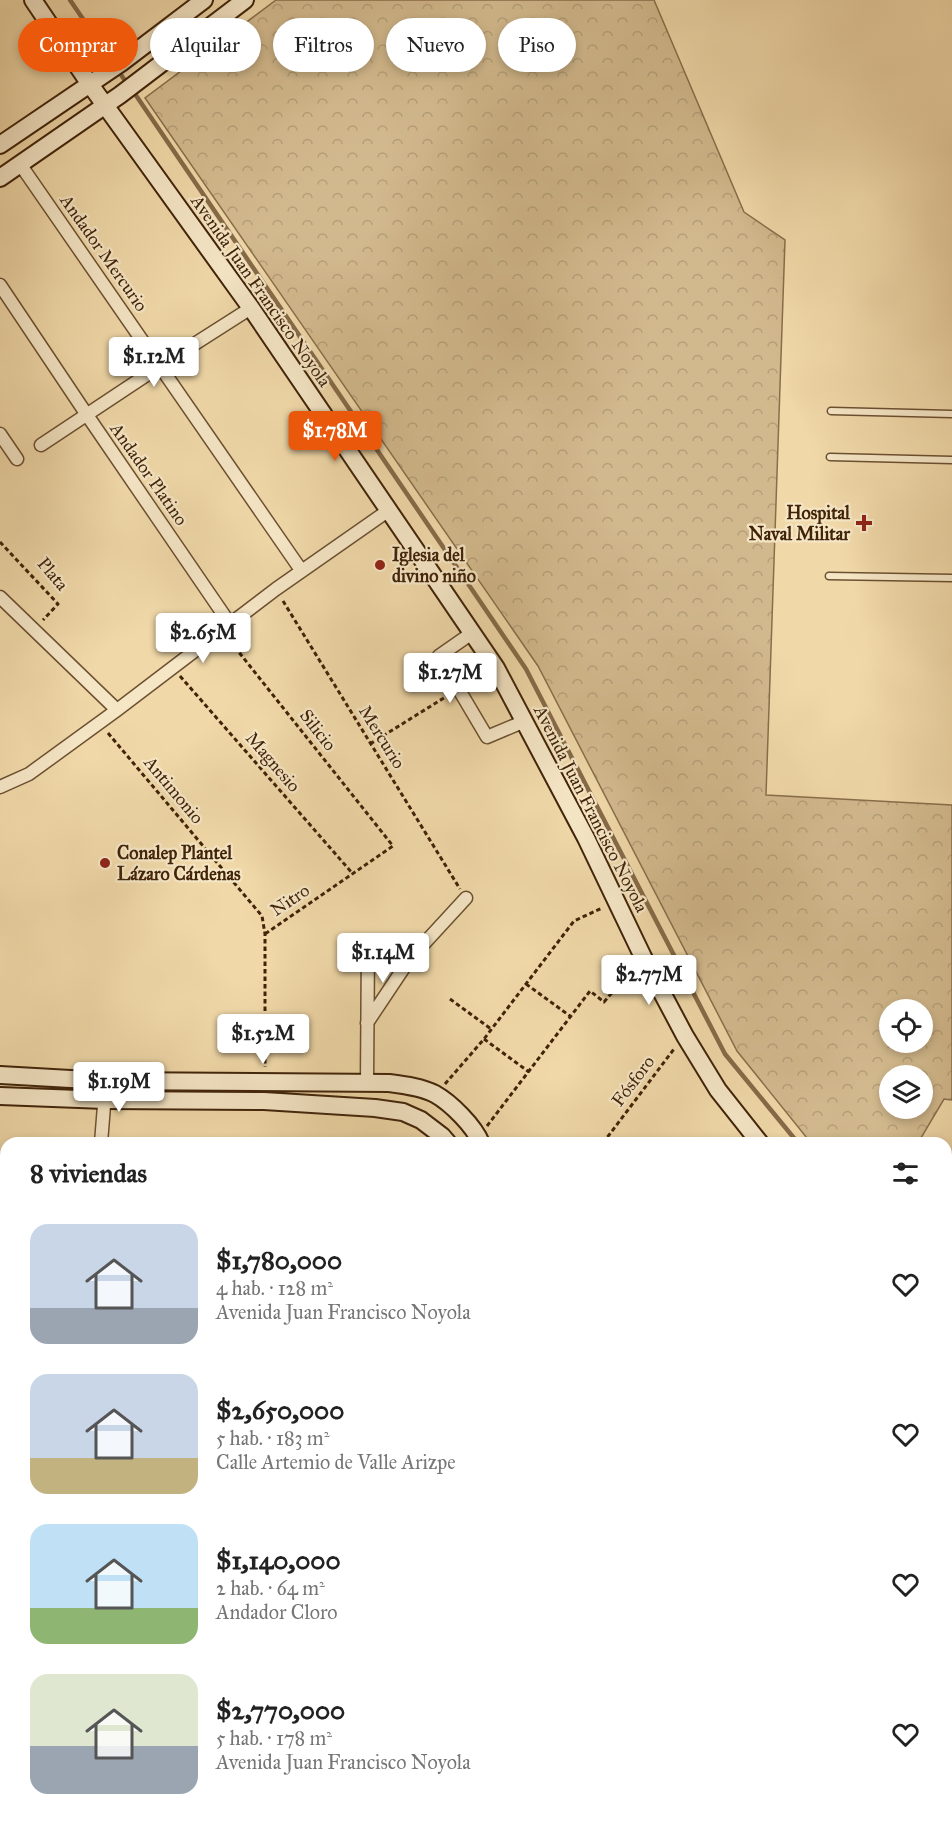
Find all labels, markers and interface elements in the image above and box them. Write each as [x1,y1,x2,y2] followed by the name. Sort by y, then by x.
[18,18,138,72] chip: Comprar
[150,18,261,72] chip: Alquilar
[273,18,374,72] chip: Filtros
[386,18,486,72] chip: Nuevo
[498,18,576,72] chip: Piso
[55,189,153,316] street label: Andador Mercurio
[185,190,336,392] street label: Avenida Juan Francisco Noyola
[105,337,203,388] pin: $1.12M
[123,344,185,368] text: $1.12M
[286,411,384,462] pin: $1.78M
[105,418,193,530] street label: Andador Platino
[303,418,367,442] text: $1.78M
[749,502,851,545] place label: Hospital Naval Militar
[855,514,873,532] marker: Hospital Naval Militar
[392,544,476,587] place label: Iglesia del divino niño
[33,553,73,595] street label: Plata
[373,558,387,572] marker: Iglesia del divino niño
[154,613,252,664] pin: $2.65M
[170,620,236,644] text: $2.65M
[401,653,499,704] pin: $1.27M
[418,660,482,684] text: $1.27M
[354,701,410,773] street label: Mercurio
[528,701,653,917] street label: Avenida Juan Francisco Noyola
[295,705,341,755] street label: Silicio
[240,727,305,797] street label: Magnesio
[139,751,209,828] street label: Antimonio
[117,842,241,885] place label: Conalep Plantel Lázaro Cárdenas
[98,856,112,870] marker: Conalep Plantel Lázaro Cárdenas
[266,879,314,921] street label: Nitro
[334,933,432,984] pin: $1.14M
[351,940,415,964] text: $1.14M
[600,955,698,1006] pin: $2.77M
[615,962,683,986] text: $2.77M
[879,999,933,1119] map controls
[879,999,933,1053] button: locate
[214,1014,312,1065] pin: $1.52M
[231,1021,295,1045] text: $1.52M
[607,1051,659,1111] street label: Fósforo
[70,1062,168,1113] pin: $1.19M
[879,1065,933,1119] button: layers
[87,1069,151,1093] text: $1.19M
[30,1157,147,1189] text: 8 viviendas
[889,1157,922,1190] icon: filters
[216,1244,342,1276] text: $1,780,000
[78,1248,150,1320] icon: home
[889,1268,922,1301] icon: heart
[216,1276,333,1300] text: 4 hab. · 128 m²
[216,1300,471,1324] text: Avenida Juan Francisco Noyola
[216,1394,344,1426] text: $2,650,000
[78,1398,150,1470] icon: home
[889,1418,922,1451] icon: heart
[216,1426,329,1450] text: 5 hab. · 183 m²
[216,1450,456,1474] text: Calle Artemio de Valle Arizpe
[216,1544,341,1576] text: $1,140,000
[78,1548,150,1620] icon: home
[889,1568,922,1601] icon: heart
[216,1576,325,1600] text: 2 hab. · 64 m²
[216,1600,338,1624] text: Andador Cloro
[216,1694,345,1726] text: $2,770,000
[78,1698,150,1770] icon: home
[889,1718,922,1751] icon: heart
[216,1726,332,1750] text: 5 hab. · 178 m²
[216,1750,471,1774] text: Avenida Juan Francisco Noyola

